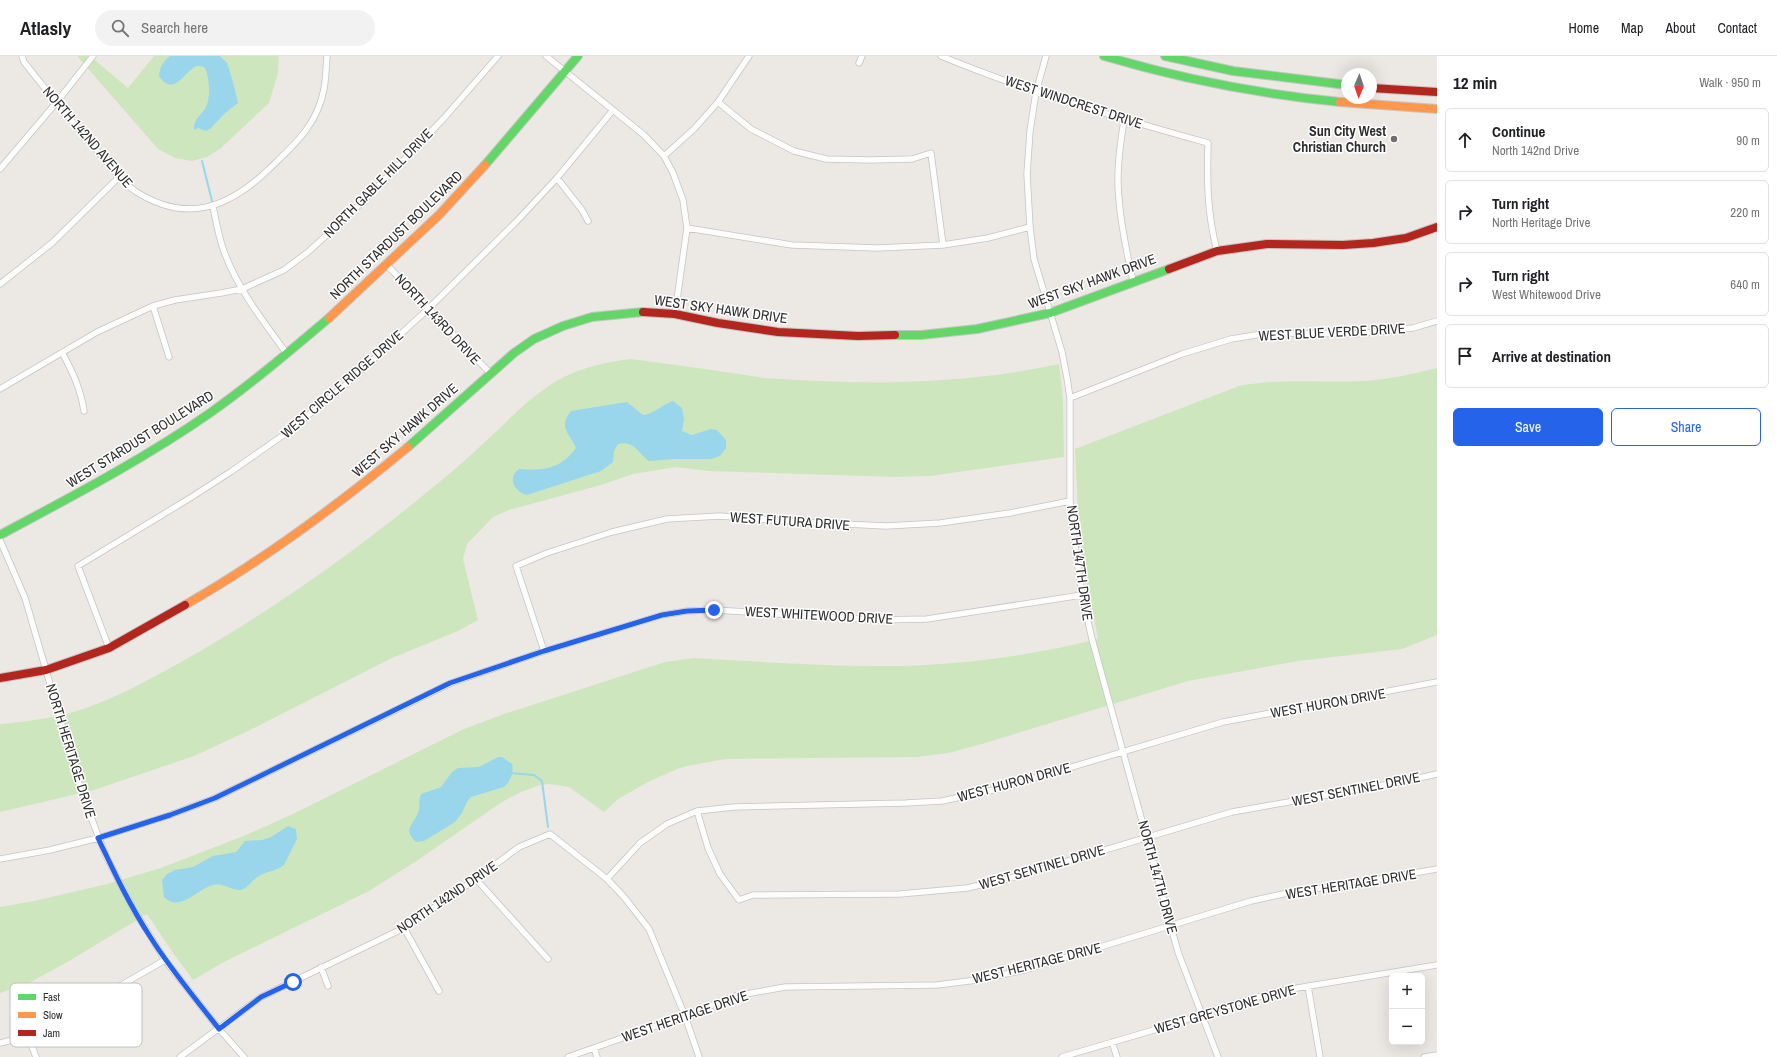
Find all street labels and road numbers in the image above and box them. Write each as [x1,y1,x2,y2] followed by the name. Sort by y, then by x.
[1003,71,1145,133] street label: WEST WINDCREST DRIVE
[39,83,137,191] street label: NORTH 142ND AVENUE
[320,125,436,241] street label: NORTH GABLE HILL DRIVE
[326,167,466,303] street label: NORTH STARDUST BOULEVARD
[1026,250,1158,312] street label: WEST SKY HAWK DRIVE
[391,270,485,368] street label: NORTH 143RD DRIVE
[653,291,789,327] street label: WEST SKY HAWK DRIVE
[1258,319,1406,345] street label: WEST BLUE VERDE DRIVE
[277,326,407,442] street label: WEST CIRCLE RIDGE DRIVE
[348,379,462,481] street label: WEST SKY HAWK DRIVE
[63,386,217,492] street label: WEST STARDUST BOULEVARD
[1063,504,1097,622] street label: NORTH 147TH DRIVE
[729,508,851,534] street label: WEST FUTURA DRIVE
[744,602,894,628] street label: WEST WHITEWOOD DRIVE
[42,681,100,821] street label: NORTH HERITAGE DRIVE
[1269,684,1387,722] street label: WEST HURON DRIVE
[955,758,1073,806] street label: WEST HURON DRIVE
[1290,768,1422,810] street label: WEST SENTINEL DRIVE
[1134,818,1182,936] street label: NORTH 147TH DRIVE
[977,840,1107,894] street label: WEST SENTINEL DRIVE
[393,857,501,937] street label: NORTH 142ND DRIVE
[1284,865,1418,903] street label: WEST HERITAGE DRIVE
[971,938,1103,988] street label: WEST HERITAGE DRIVE
[1152,980,1298,1038] street label: WEST GREYSTONE DRIVE
[620,986,750,1046] street label: WEST HERITAGE DRIVE

